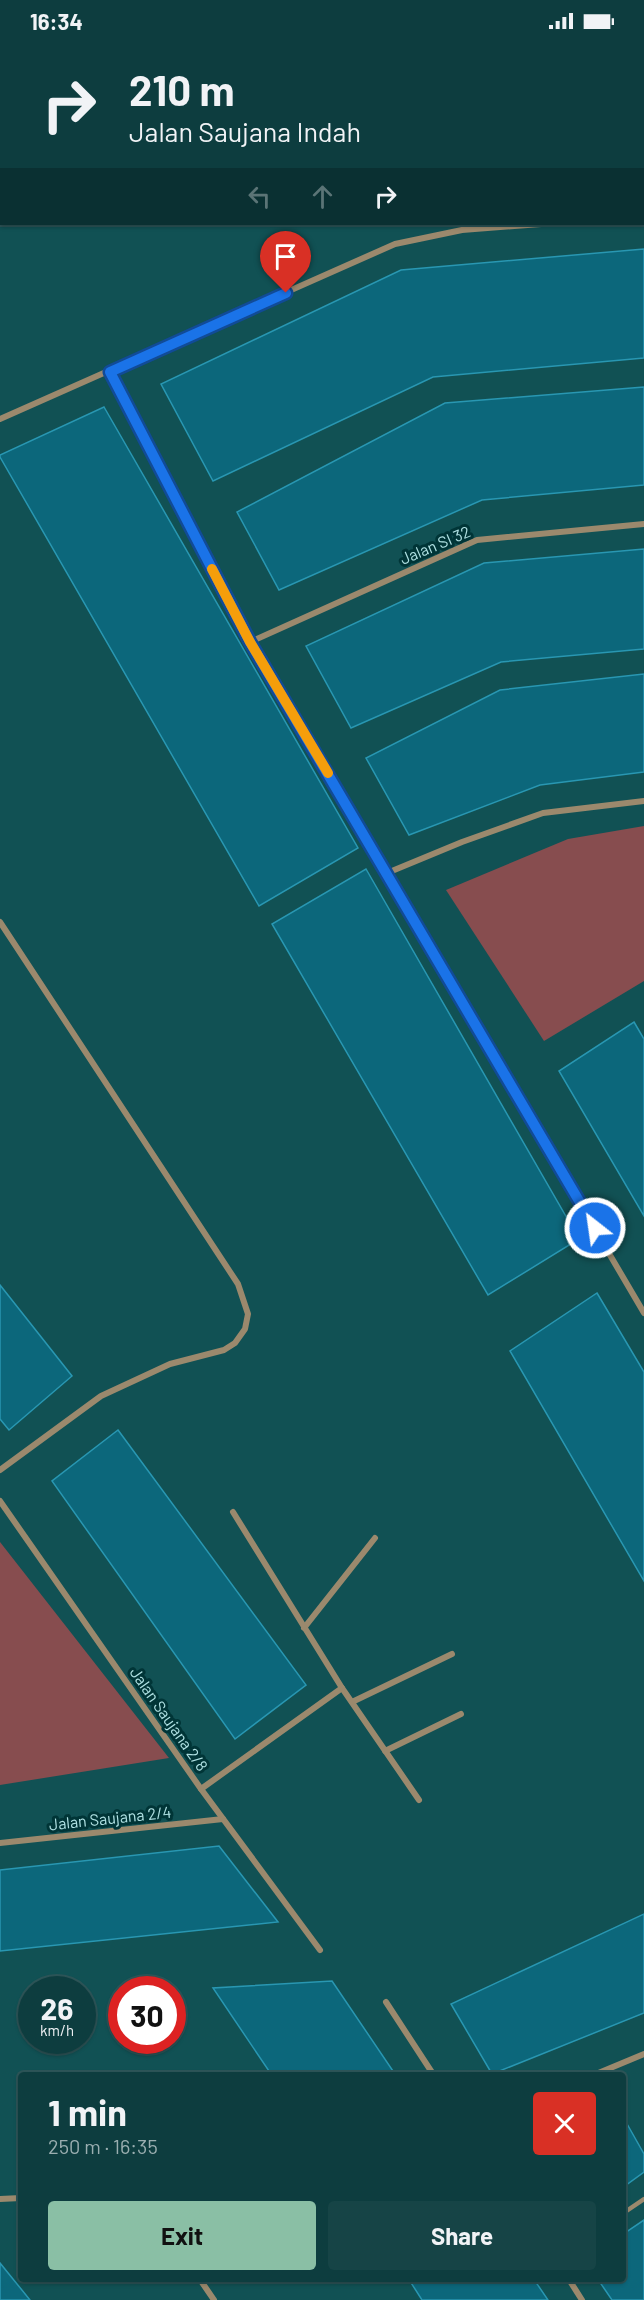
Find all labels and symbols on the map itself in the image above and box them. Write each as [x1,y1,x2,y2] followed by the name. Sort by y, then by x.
[260,231,311,293] pin
[397,521,473,568] street label: Jalan SI 32
[563,1196,627,1260] position arrow
[126,1663,212,1774] street label: Jalan Saujana 2/8
[48,1802,172,1833] street label: Jalan Saujana 2/4
[108,1976,186,2054] speed limit sign: 30

